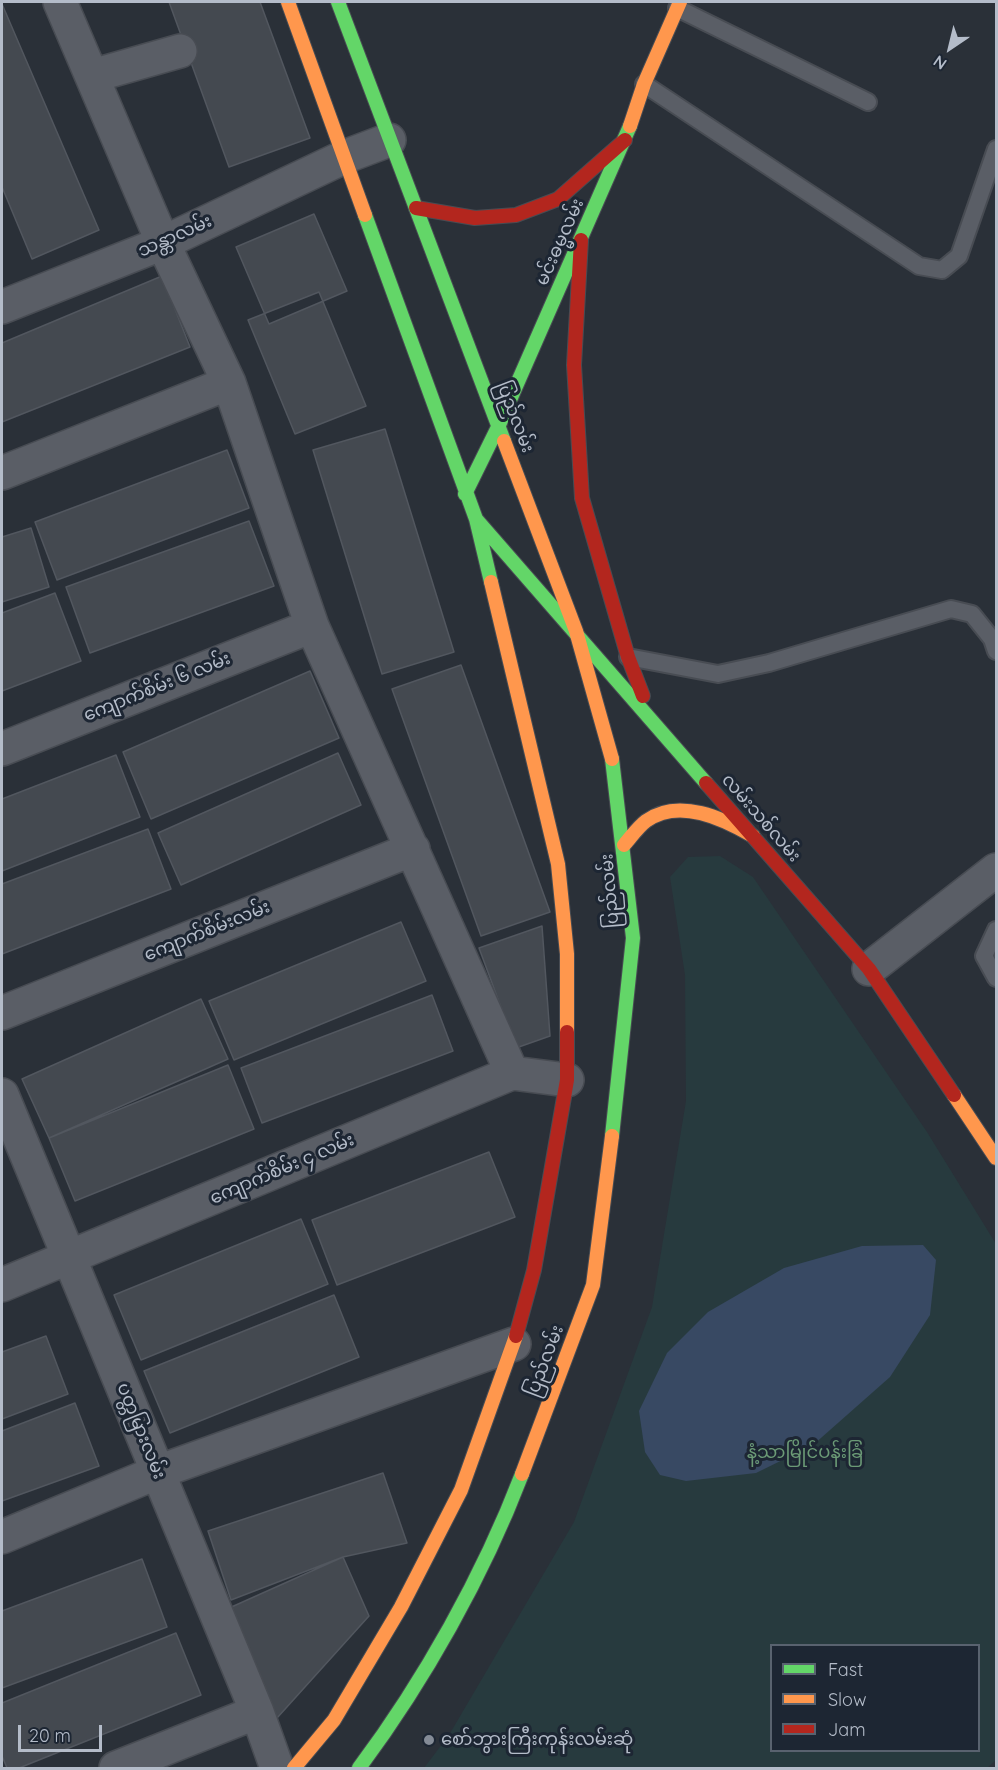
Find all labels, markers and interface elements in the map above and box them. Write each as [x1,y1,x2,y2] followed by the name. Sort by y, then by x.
[920,18,980,78] north arrow
[929,51,950,74] text: N
[531,195,589,289] street label: မင်းဓမ္မလမ်း
[135,210,215,262] street label: သန္တာလမ်း
[491,378,539,456] street label: ပြည်လမ်း
[80,648,234,726] street label: ကျောက်စိမ်း ၆ လမ်း
[717,770,805,866] street label: လမ်းသစ်လမ်း
[596,853,624,929] street label: ပြည်လမ်း
[141,896,273,966] street label: ကျောက်စိမ်းလမ်း
[207,1129,357,1209] street label: ကျောက်စိမ်း ၄ လမ်း
[521,1322,569,1400] street label: ပြည်လမ်း
[112,1380,170,1482] street label: ပတ္တမြားလမ်း
[747,1442,863,1464] park label: နံ့သာမြိုင်ပန်းခြံ
[770,1644,980,1752] legend
[828,1658,863,1681] text: Fast
[828,1688,866,1711] text: Slow
[21,1713,105,1751] scale bar
[828,1718,866,1741] text: Jam
[29,1724,71,1747] text: 20 m
[441,1729,633,1751] place label: စော်ဘွားကြီးကုန်းလမ်းဆုံ
[422,1733,436,1747] marker: စော်ဘွားကြီးကုန်းလမ်းဆုံ

